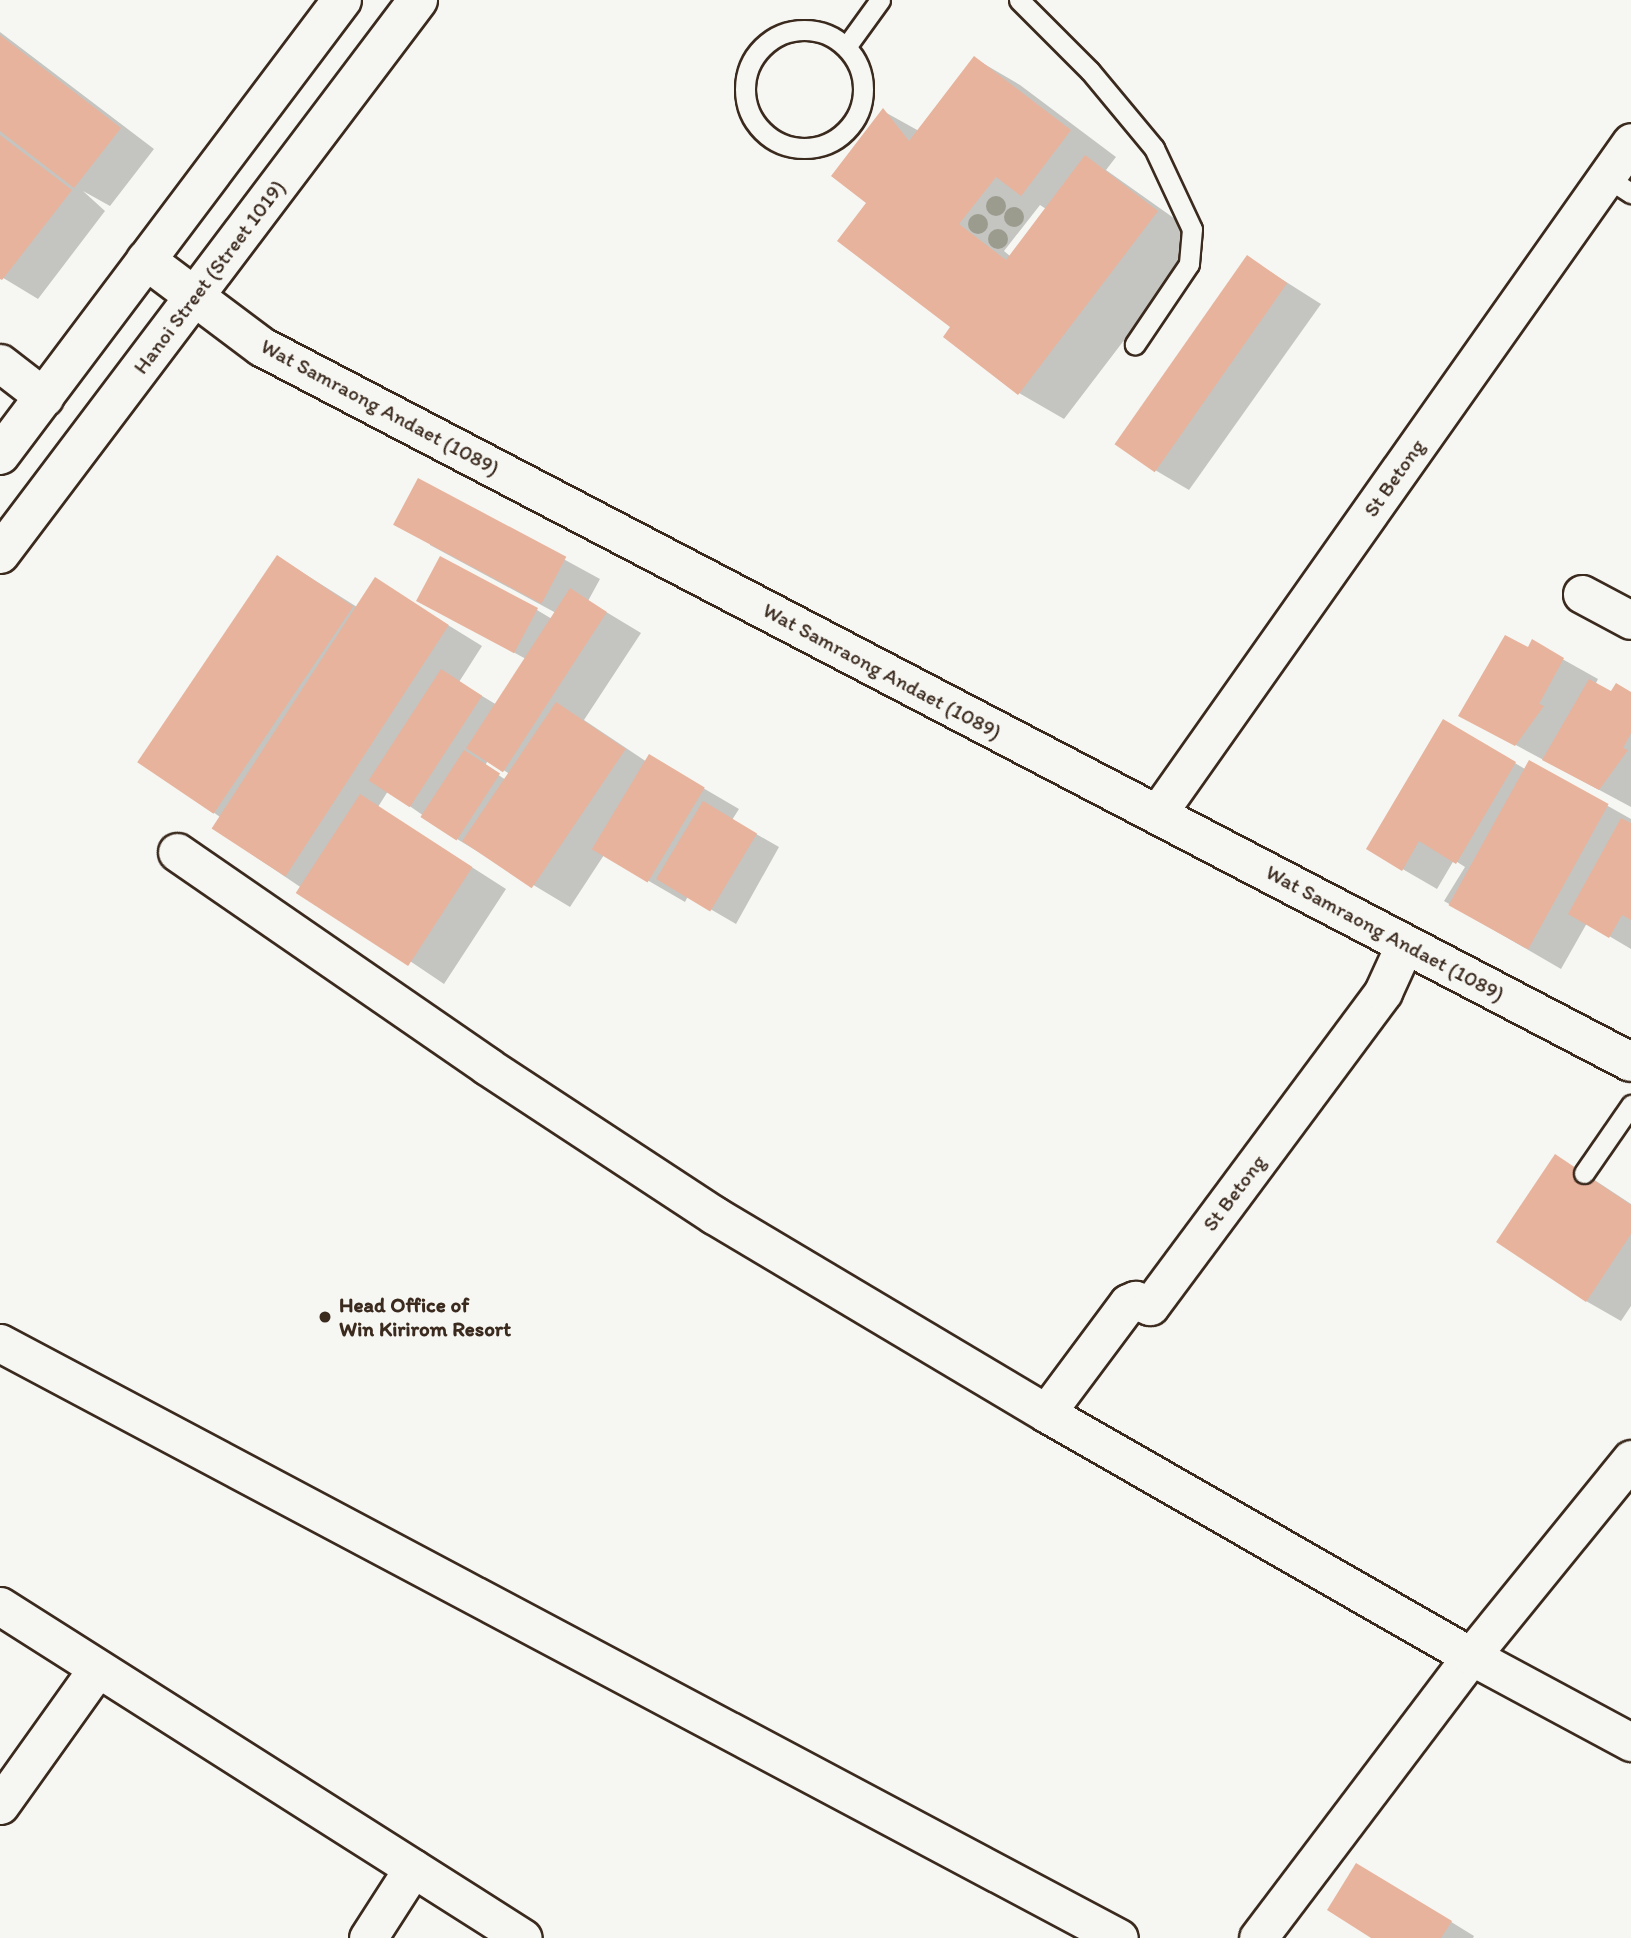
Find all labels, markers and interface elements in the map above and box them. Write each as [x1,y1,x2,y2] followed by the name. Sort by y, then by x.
[128,175,290,379] street label: Hanoi Street (Street 1019)
[257,333,503,481] street label: Wat Samraong Andaet (1089)
[1358,435,1430,521] street label: St Betong
[759,597,1005,745] street label: Wat Samraong Andaet (1089)
[1262,859,1508,1007] street label: Wat Samraong Andaet (1089)
[1197,1150,1271,1236] street label: St Betong
[339,1292,511,1342] place label: Head Office of Win Kirirom Resort
[317,1309,333,1325] marker: Head Office of Win Kirirom Resort

